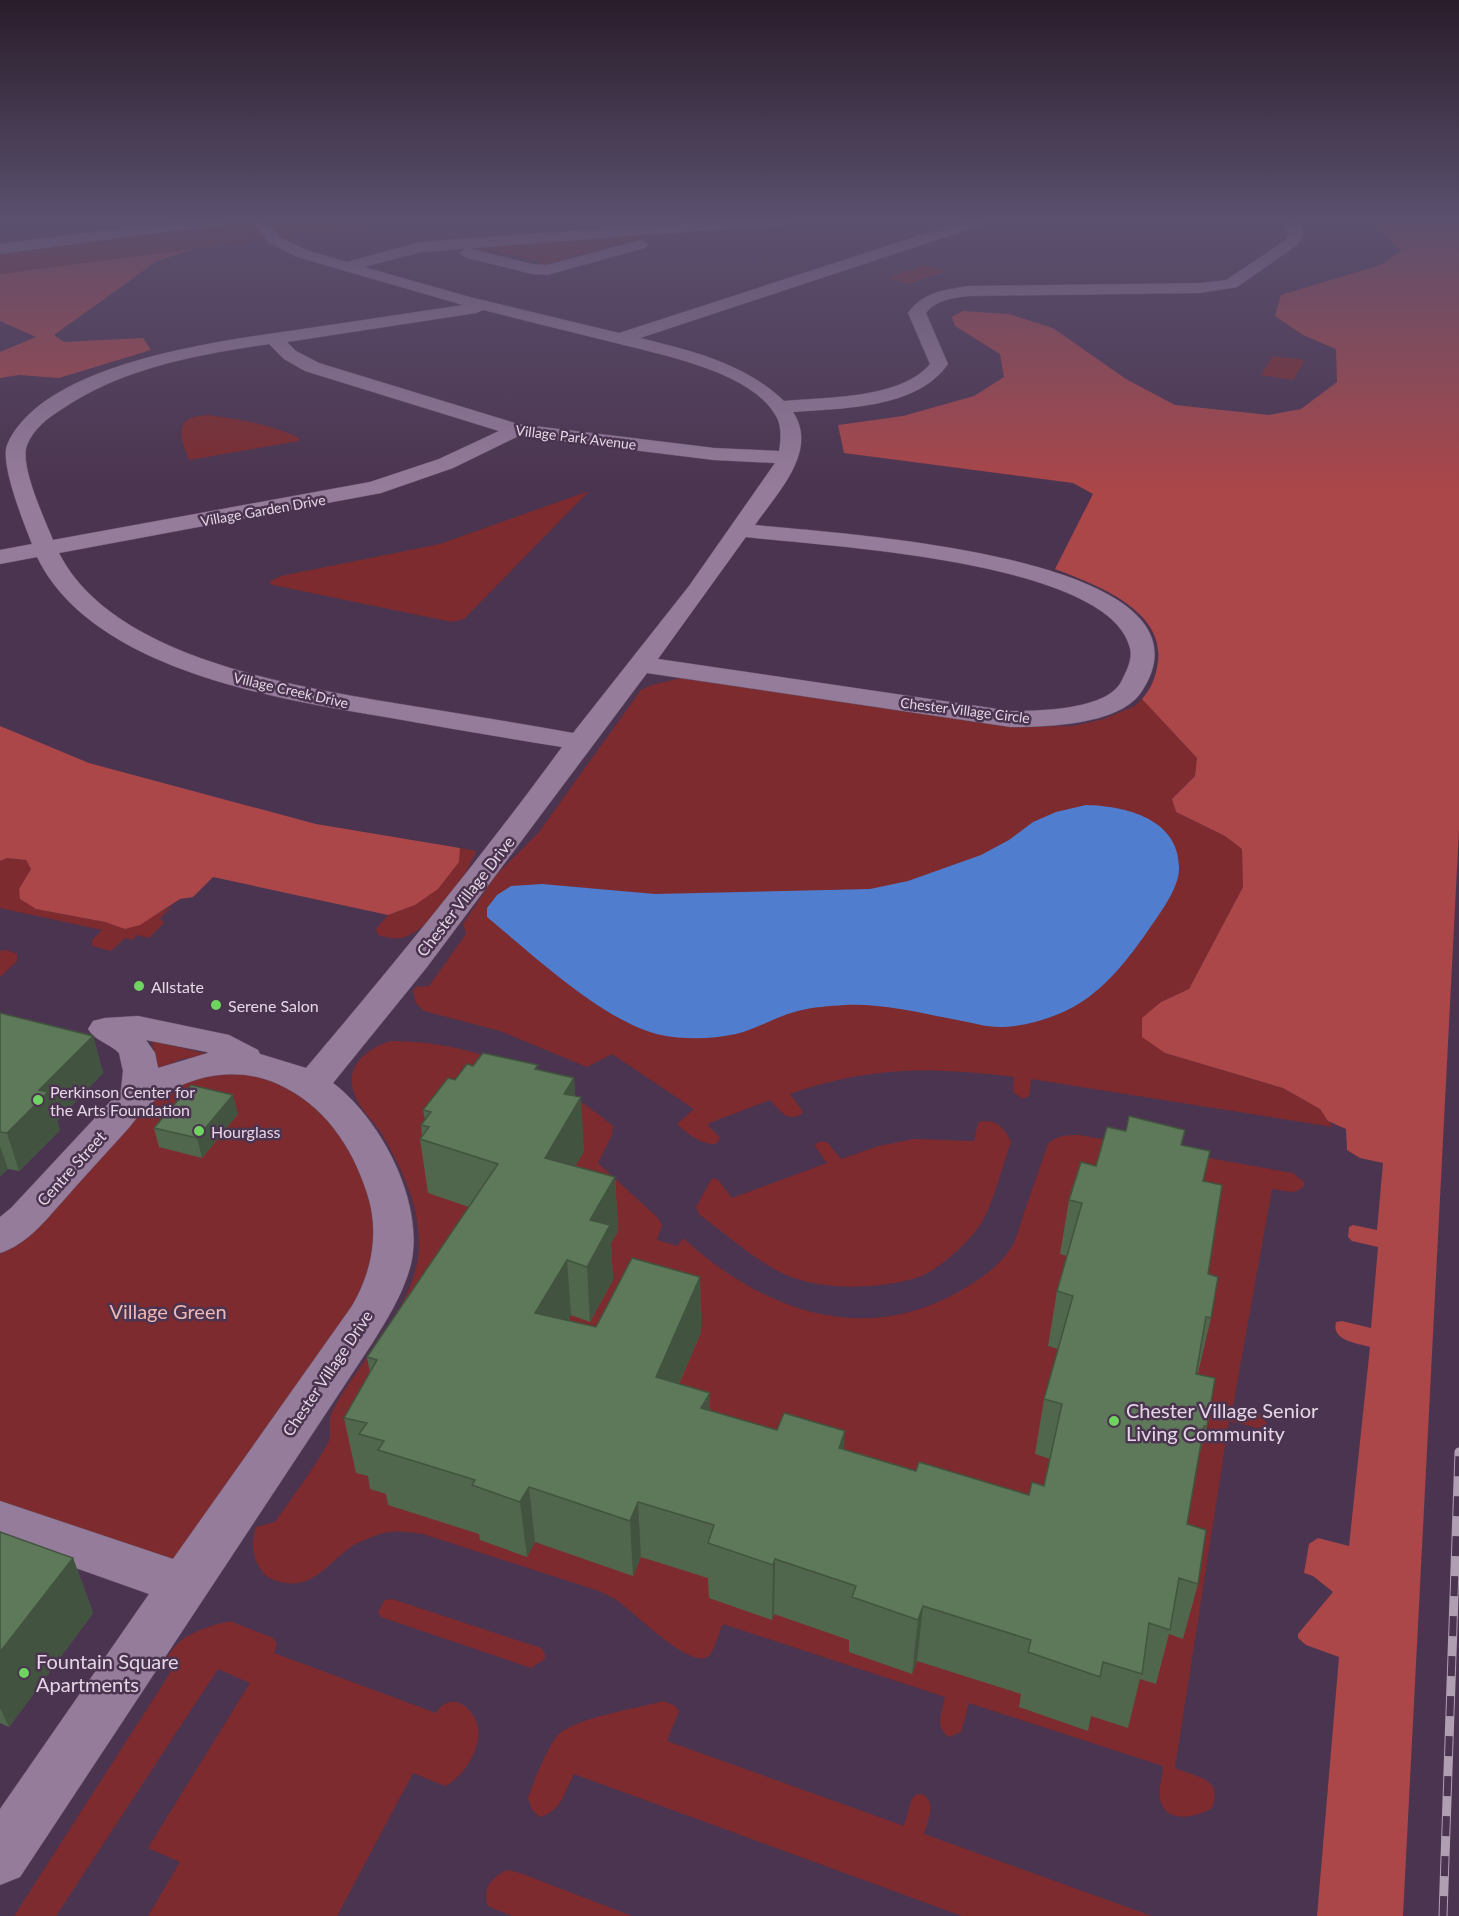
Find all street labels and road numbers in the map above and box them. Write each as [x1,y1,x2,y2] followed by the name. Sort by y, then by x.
[515,421,637,453] street label: Village Park Avenue
[199,491,327,529] street label: Village Garden Drive
[232,668,350,712] street label: Village Creek Drive
[899,694,1031,726] street label: Chester Village Circle
[412,832,518,960] street label: Chester Village Drive
[33,1127,110,1209] street label: Centre Street
[278,1307,376,1439] street label: Chester Village Drive

